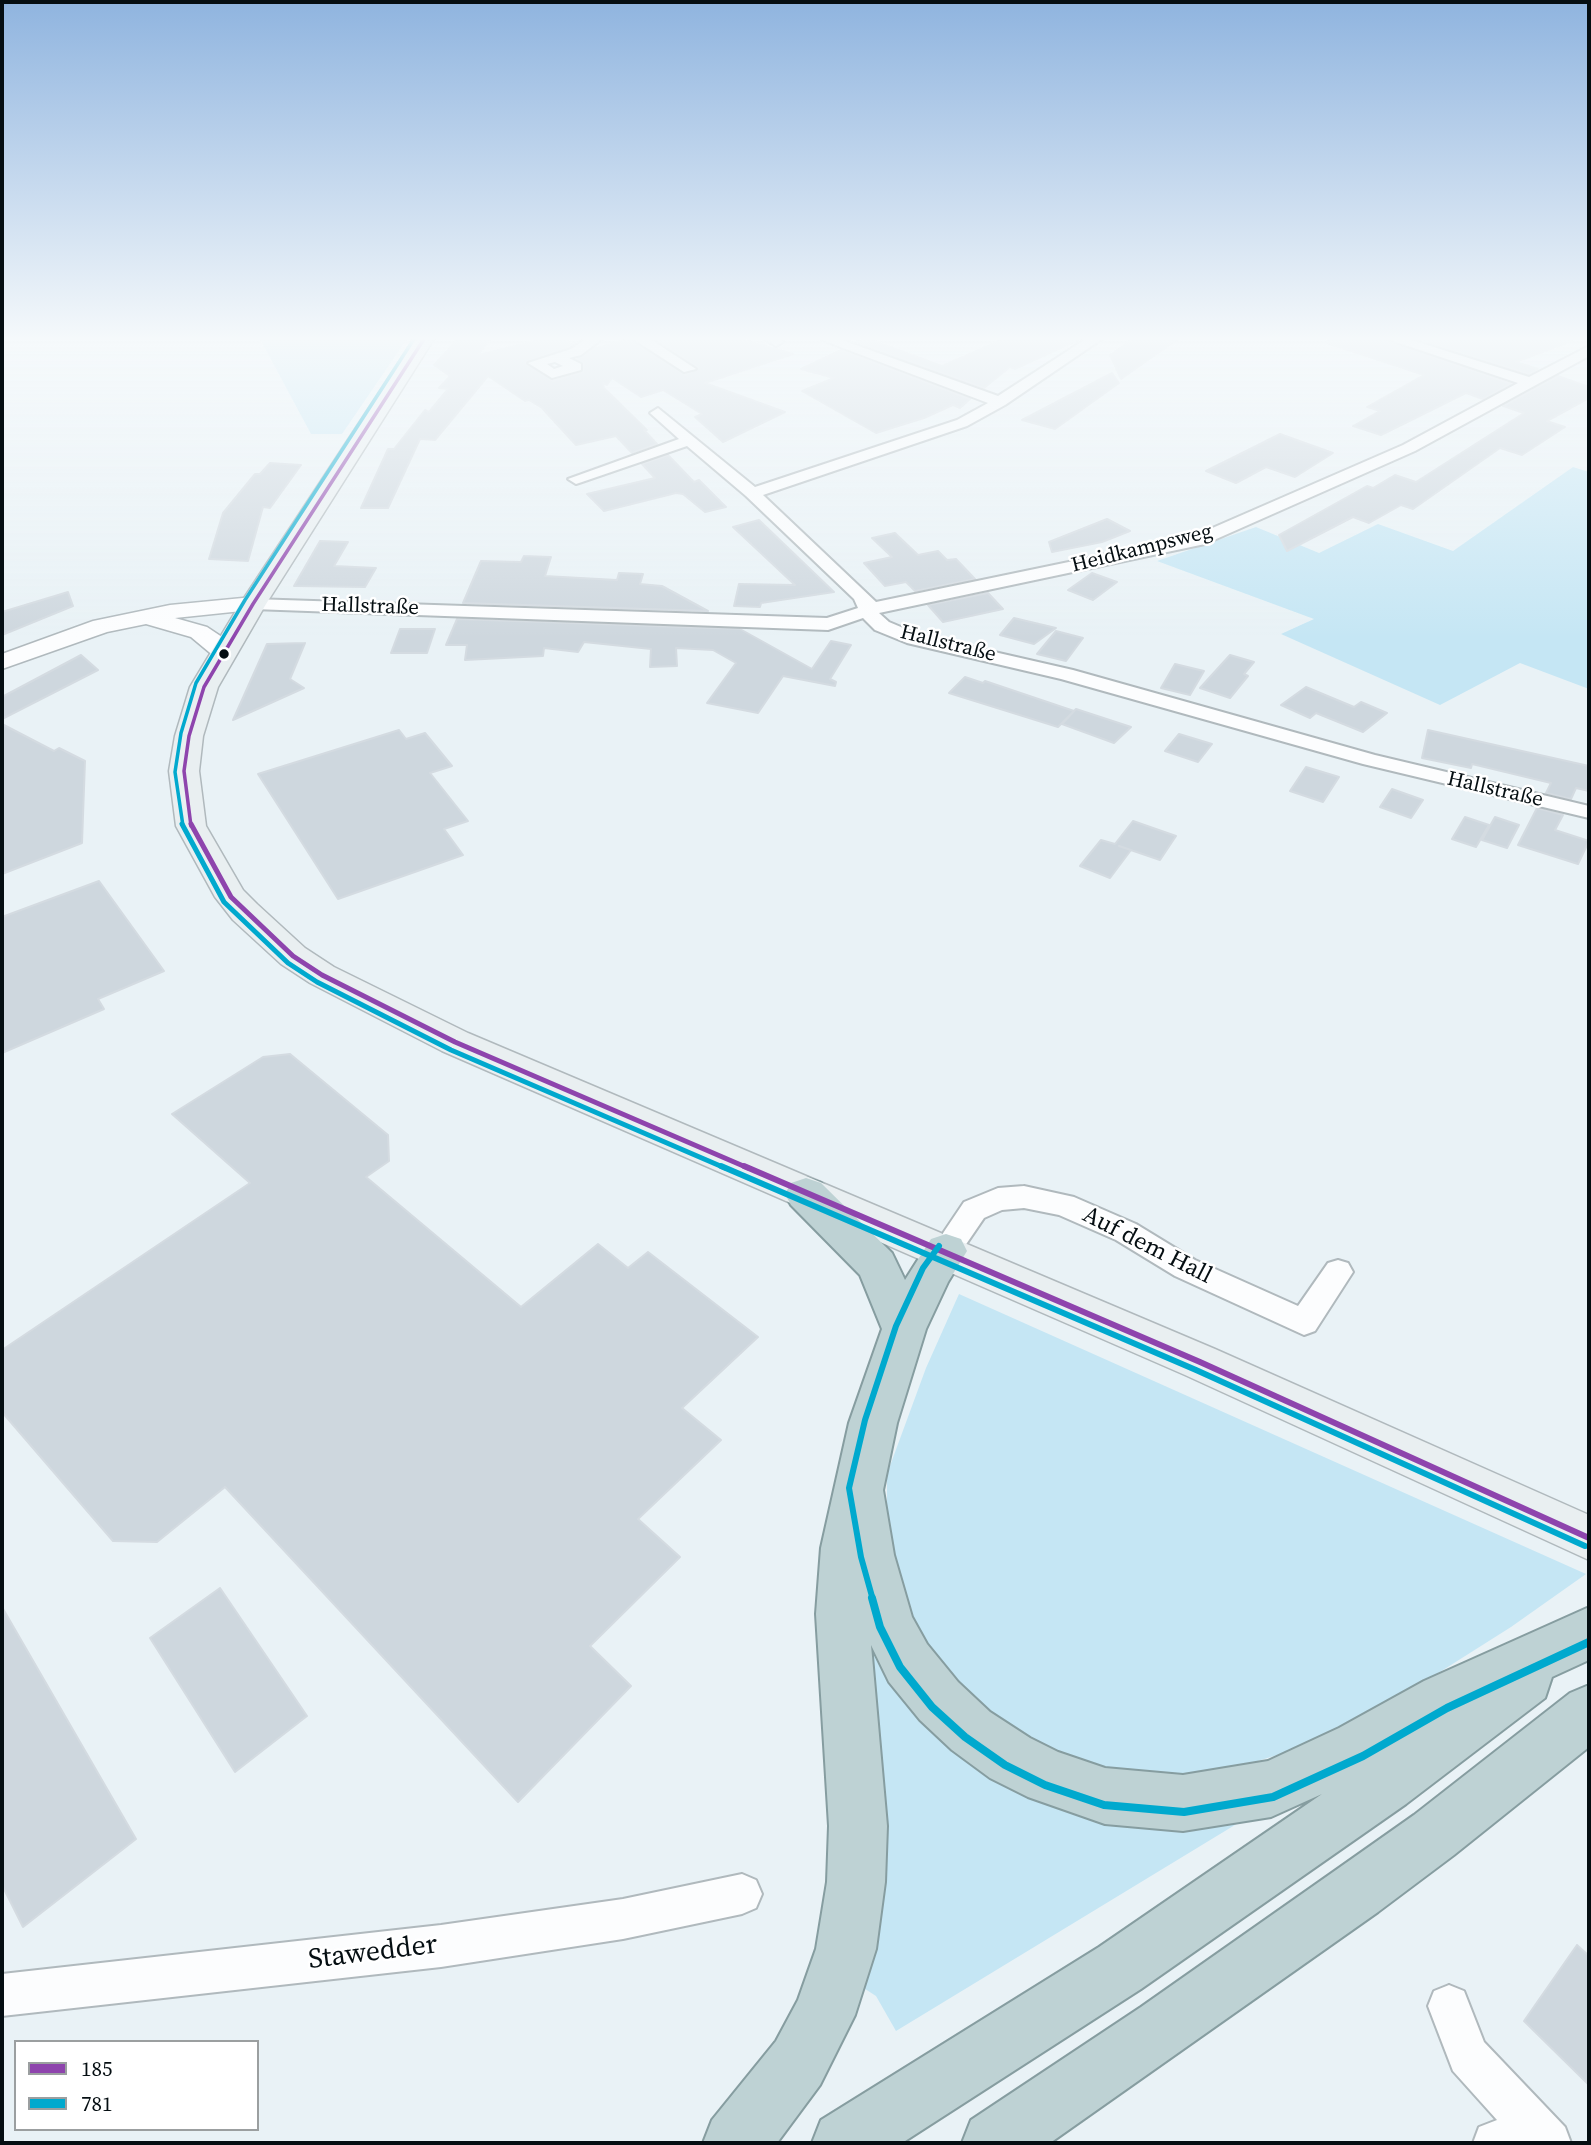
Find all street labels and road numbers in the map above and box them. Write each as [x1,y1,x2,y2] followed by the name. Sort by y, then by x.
[1069,519,1215,579] street label: Heidkampsweg
[321,593,419,621] street label: Hallstraße
[898,620,998,668] street label: Hallstraße
[1445,767,1545,813] street label: Hallstraße
[1077,1201,1217,1291] street label: Auf dem Hall
[307,1928,439,1978] street label: Stawedder

